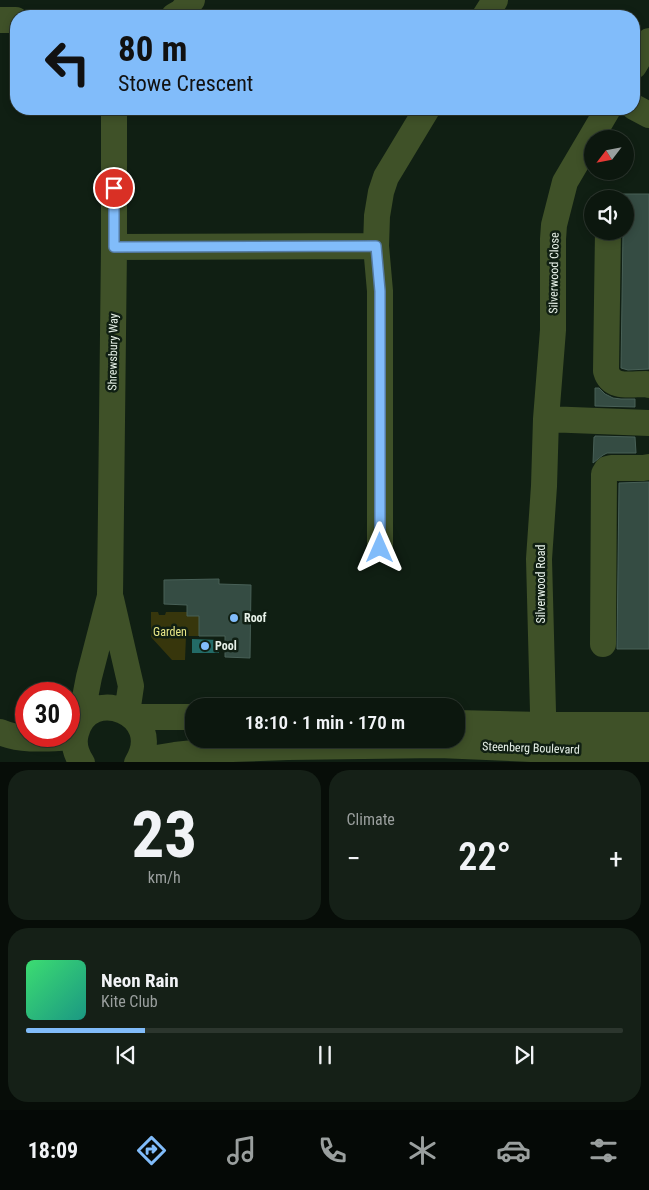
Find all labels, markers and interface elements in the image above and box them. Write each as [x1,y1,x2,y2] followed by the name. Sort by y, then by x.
[118,29,187,70] text: 80 m
[35,30,100,95] icon: left
[118,71,253,96] text: Stowe Crescent
[584,130,634,180] north arrow
[584,130,634,240] map controls
[93,167,135,209] pin
[100,174,128,202] icon: arrive
[584,190,634,240] button: sound
[546,232,562,314] street label: Silverwood Close
[105,313,121,391] street label: Shrewsbury Way
[353,521,405,573] position arrow
[534,545,548,623] street label: Silverwood Road
[244,611,267,625] place label: Roof
[228,612,240,624] marker: Roof
[153,625,187,639] park label: Garden
[215,639,237,653] place label: Pool
[199,640,211,652] marker: Pool
[15,682,80,747] speed limit sign: 30
[245,711,405,734] text: 18:10 · 1 min · 170 m
[482,739,580,757] street label: Steenberg Boulevard
[131,797,197,873] text: 23
[347,810,395,829] text: Climate
[458,835,511,879] text: 22°
[347,842,361,875] text: −
[609,842,623,875] text: +
[148,868,181,887] text: km/h
[101,969,179,992] text: Neon Rain
[101,992,158,1011] text: Kite Club
[112,1041,140,1069] icon: previous
[311,1041,339,1069] icon: pause
[510,1041,538,1069] icon: next
[134,1133,169,1168] icon: directions
[224,1133,259,1168] icon: music
[315,1133,350,1168] icon: phone
[405,1133,440,1168] icon: climate
[496,1133,531,1168] icon: car
[586,1133,621,1168] icon: filters
[28,1138,78,1163] text: 18:09

